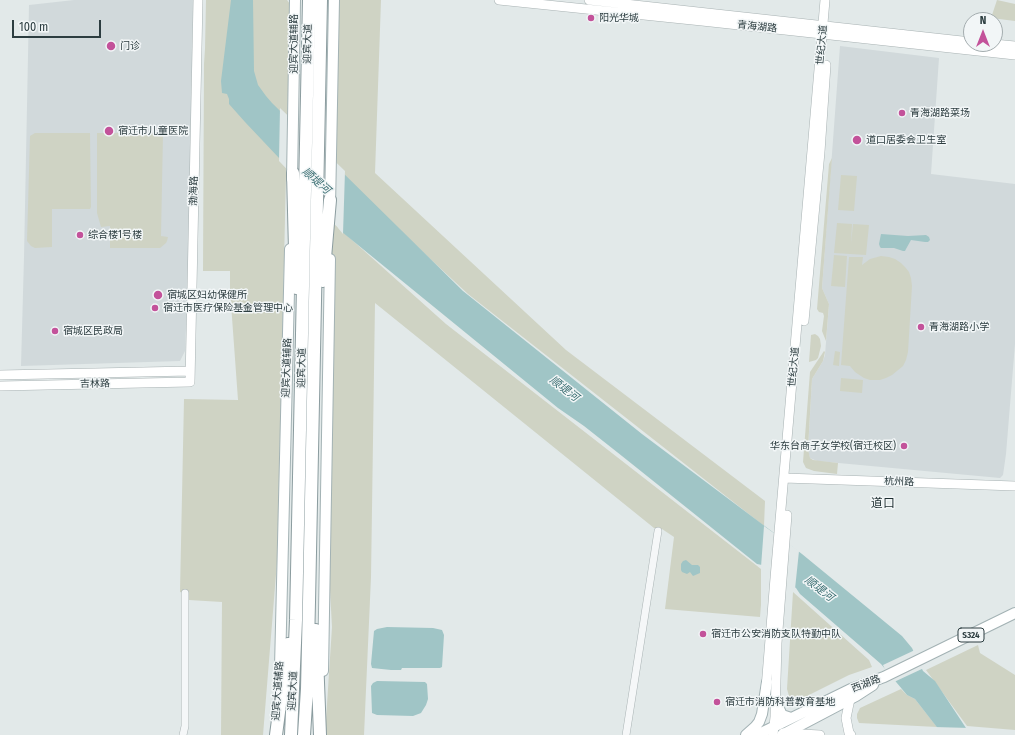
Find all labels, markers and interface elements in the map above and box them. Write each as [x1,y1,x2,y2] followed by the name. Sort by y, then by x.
[14,12,103,38] scale bar
[599,12,639,24] place label: 阳光华城
[963,12,1003,52] north arrow
[586,13,596,23] marker: 阳光华城
[288,14,300,74] street label: 迎宾大道辅路
[980,14,986,27] text: N
[736,19,778,35] street label: 青海湖路
[19,20,48,34] text: 100 m
[302,24,314,64] street label: 迎宾大道
[814,25,830,65] street label: 世纪大道
[105,40,117,52] marker: 门诊
[120,40,140,52] place label: 门诊
[910,107,970,119] place label: 青海湖路菜场
[897,108,907,118] marker: 青海湖路菜场
[103,125,115,137] marker: 宿迁市儿童医院
[118,125,188,137] place label: 宿迁市儿童医院
[851,134,863,146] marker: 道口居委会卫生室
[866,134,946,146] place label: 道口居委会卫生室
[299,165,333,197] water label: 顺堤河
[188,176,200,206] street label: 渤海路
[88,229,142,241] place label: 综合楼1号楼
[75,230,85,240] marker: 综合楼1号楼
[152,289,164,301] marker: 宿城区妇幼保健所
[167,289,247,301] place label: 宿城区妇幼保健所
[163,302,293,314] place label: 宿迁市医疗保险基金管理中心
[150,303,160,313] marker: 宿迁市医疗保险基金管理中心
[929,321,989,333] place label: 青海湖路小学
[916,322,926,332] marker: 青海湖路小学
[63,325,123,337] place label: 宿城区民政局
[50,326,60,336] marker: 宿城区民政局
[280,338,294,398] street label: 迎宾大道辅路
[786,347,802,387] street label: 世纪大道
[296,348,308,388] street label: 迎宾大道
[547,374,581,404] water label: 顺堤河
[80,378,110,390] street label: 吉林路
[770,440,896,452] place label: 华东台商子女学校(宿迁校区)
[899,441,909,451] marker: 华东台商子女学校(宿迁校区)
[884,475,914,489] street label: 杭州路
[871,497,895,511] district label: 道口
[802,574,836,604] water label: 顺堤河
[711,628,841,640] place label: 宿迁市公安消防支队特勤中队
[958,628,984,642] road number: S324
[698,629,708,639] marker: 宿迁市公安消防支队特勤中队
[270,661,286,721] street label: 迎宾大道辅路
[286,671,300,711] street label: 迎宾大道
[850,673,882,695] street label: 西湖路
[725,696,835,708] place label: 宿迁市消防科普教育基地
[712,697,722,707] marker: 宿迁市消防科普教育基地

